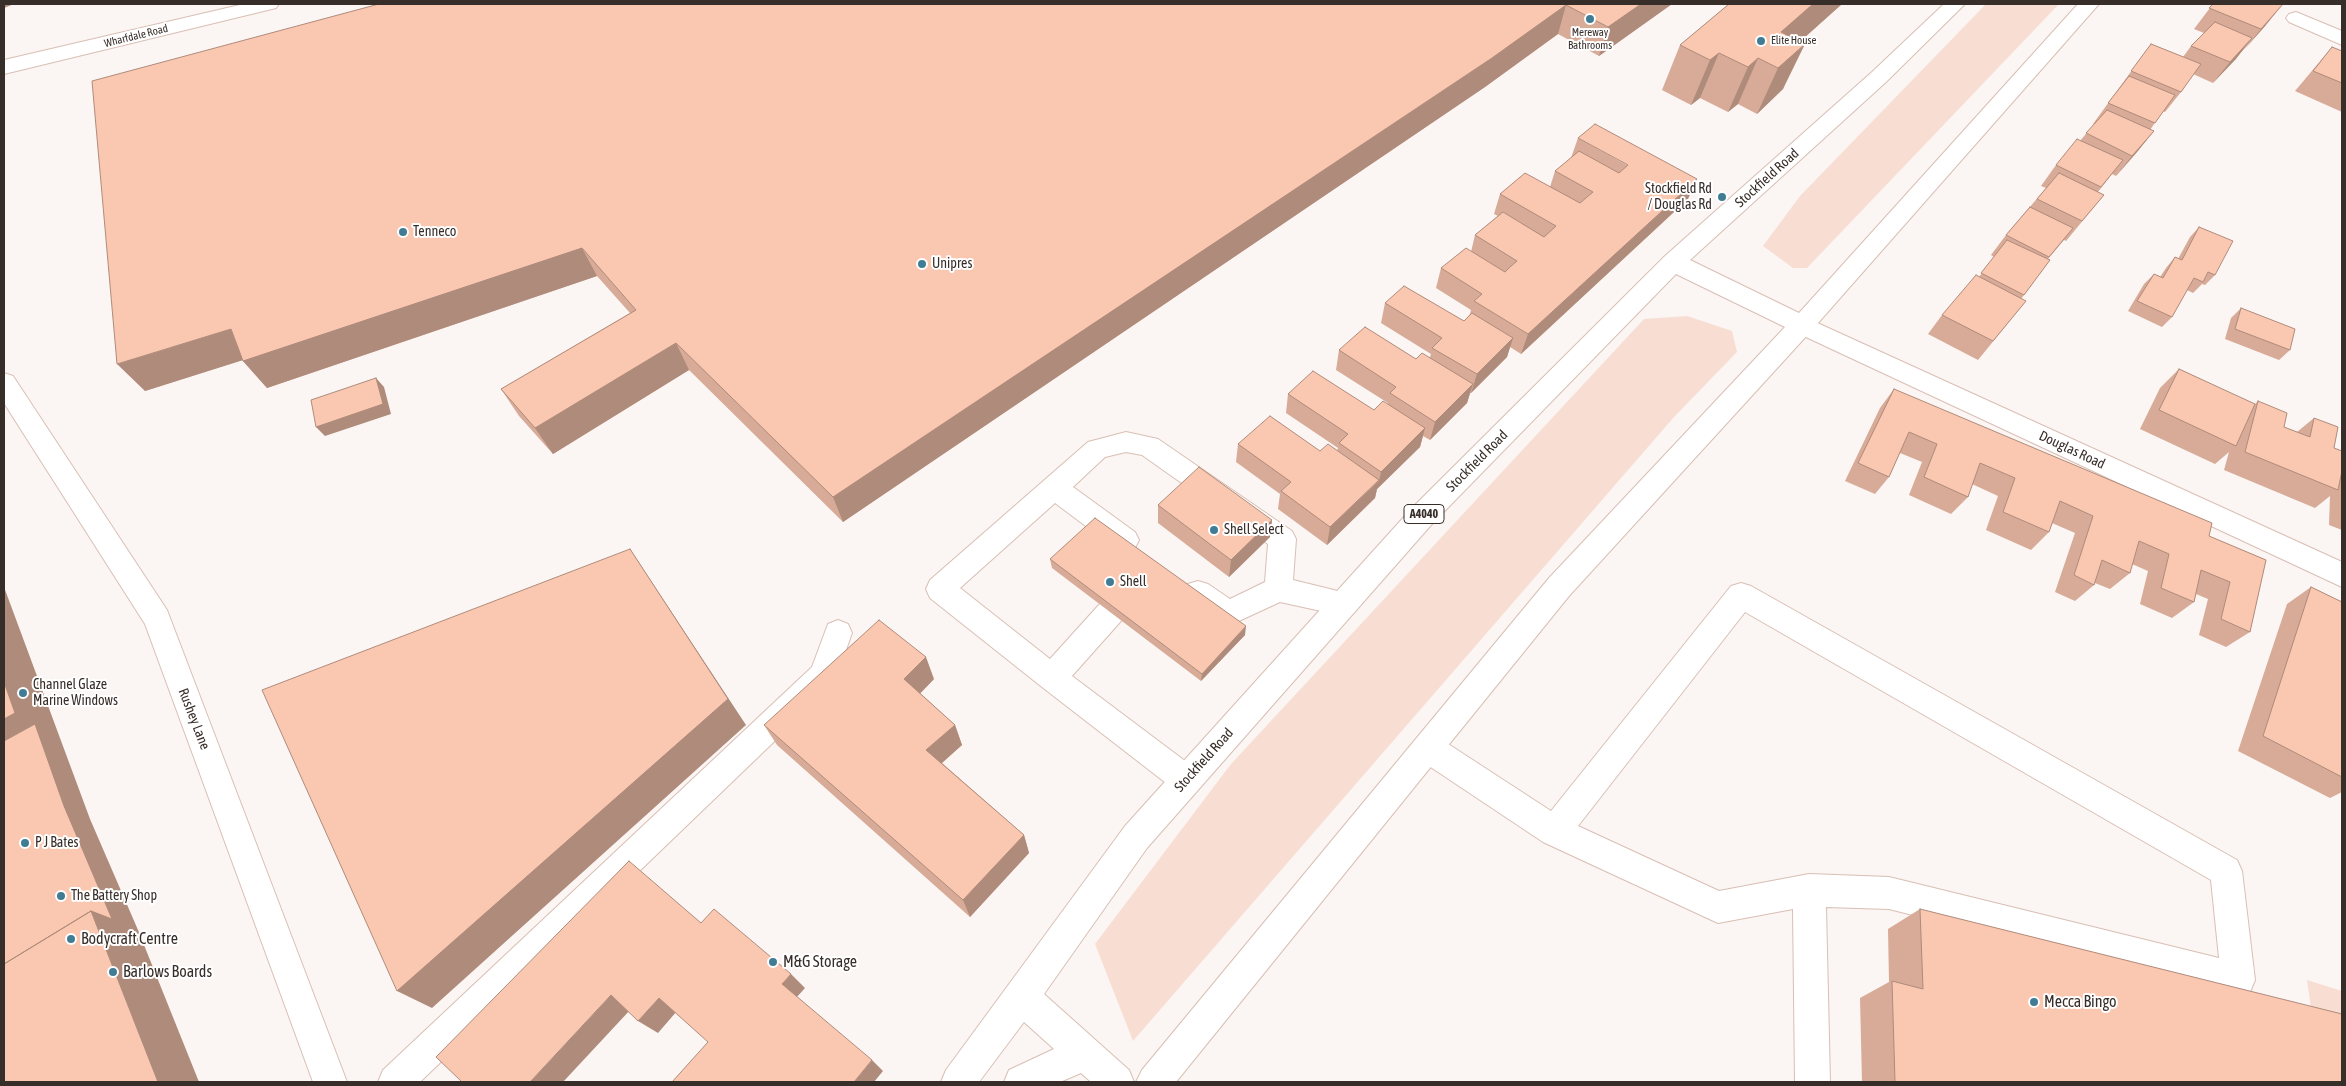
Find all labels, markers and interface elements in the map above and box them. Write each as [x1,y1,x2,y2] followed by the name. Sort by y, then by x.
[1584,13,1596,25] marker: Mereway Bathrooms
[103,22,169,50] street label: Wharfdale Road
[1568,26,1612,52] place label: Mereway Bathrooms
[1771,34,1816,48] place label: Elite House
[1755,35,1767,47] marker: Elite House
[1732,145,1802,211] street label: Stockfield Road
[1645,181,1712,213] place label: Stockfield Rd / Douglas Rd
[1716,191,1728,203] marker: Stockfield Rd / Douglas Rd
[413,224,456,240] place label: Tenneco
[397,226,409,238] marker: Tenneco
[932,256,972,272] place label: Unipres
[916,258,928,270] marker: Unipres
[1443,427,1511,495] street label: Stockfield Road
[2036,427,2108,473] street label: Douglas Road
[1404,504,1444,524] road number: A4040
[1224,522,1284,538] place label: Shell Select
[1208,524,1220,536] marker: Shell Select
[1120,574,1146,590] place label: Shell
[1104,576,1116,588] marker: Shell
[33,677,118,710] place label: Channel Glaze Marine Windows
[175,686,213,752] street label: Rushey Lane
[17,687,29,699] marker: Channel Glaze Marine Windows
[1171,725,1237,795] street label: Stockfield Road
[35,835,79,851] place label: P J Bates
[19,837,31,849] marker: P J Bates
[71,888,157,904] place label: The Battery Shop
[55,890,67,902] marker: The Battery Shop
[81,929,178,949] place label: Bodycraft Centre
[65,933,77,945] marker: Bodycraft Centre
[783,952,857,972] place label: M&G Storage
[767,956,779,968] marker: M&G Storage
[123,962,212,982] place label: Barlows Boards
[107,966,119,978] marker: Barlows Boards
[2044,992,2116,1012] place label: Mecca Bingo
[2028,996,2040,1008] marker: Mecca Bingo

